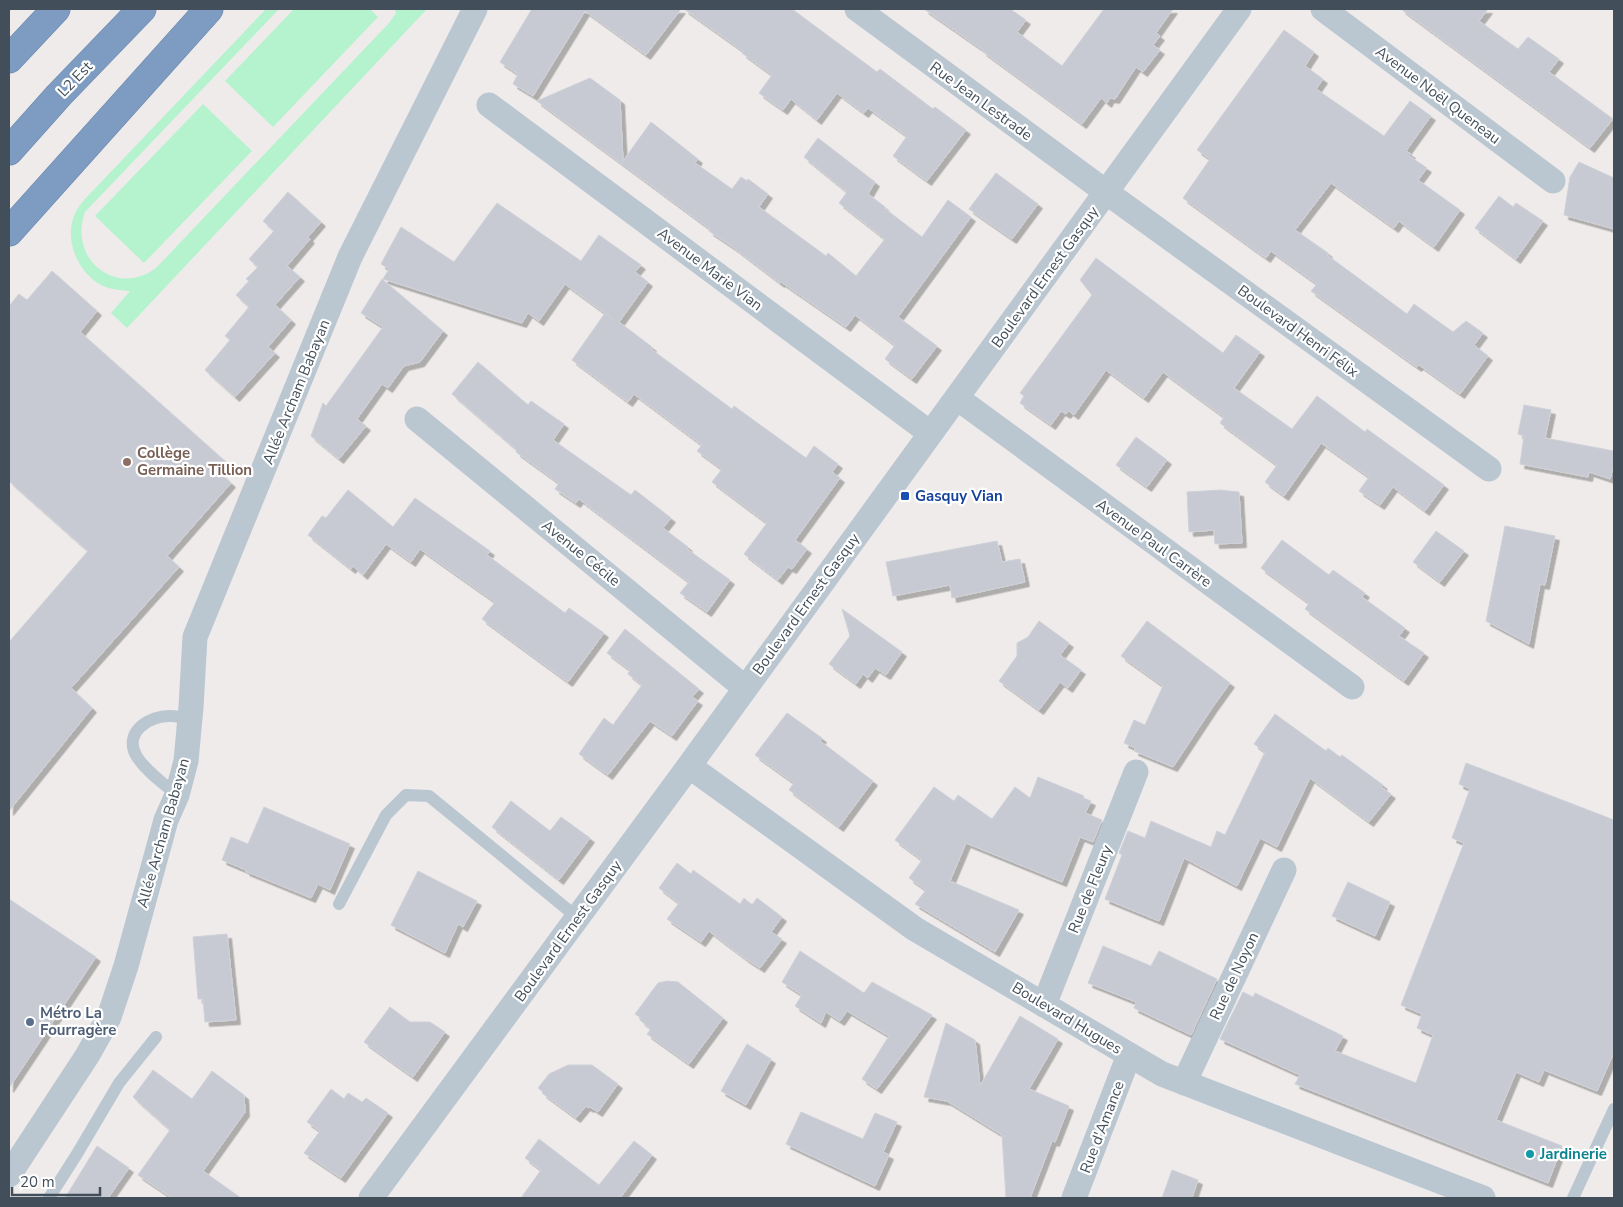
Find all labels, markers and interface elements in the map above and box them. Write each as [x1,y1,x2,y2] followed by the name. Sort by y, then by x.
[1372,41,1504,149] street label: Avenue Noël Queneau
[53,56,97,101] street label: L2 Est
[926,57,1036,145] street label: Rue Jean Lestrade
[987,202,1103,352] street label: Boulevard Ernest Gasquy
[653,223,767,315] street label: Avenue Marie Vian
[1234,280,1363,382] street label: Boulevard Henri Félix
[258,317,334,467] street label: Allée Archam Babayan
[137,443,252,480] place label: Collège Germaine Tillion
[121,456,133,468] marker: Collège Germaine Tillion
[915,486,1003,506] place label: Gasquy Vian
[899,490,911,502] marker: Gasquy Vian
[1092,494,1216,592] street label: Avenue Paul Carrère
[538,515,624,591] street label: Avenue Cécile
[748,529,864,679] street label: Boulevard Ernest Gasquy
[132,756,194,910] street label: Allée Archam Babayan
[1063,842,1117,936] street label: Rue de Fleury
[510,856,626,1006] street label: Boulevard Ernest Gasquy
[1205,929,1263,1023] street label: Rue de Noyon
[1008,977,1126,1059] street label: Boulevard Hugues
[40,1003,116,1040] place label: Métro La Fourragère
[24,1016,36,1028] marker: Métro La Fourragère
[1075,1078,1129,1176] street label: Rue d'Amance
[1539,1144,1607,1164] place label: Jardinerie
[1524,1148,1536,1160] marker: Jardinerie
[12,1164,100,1196] scale bar
[20,1172,55,1192] text: 20 m

